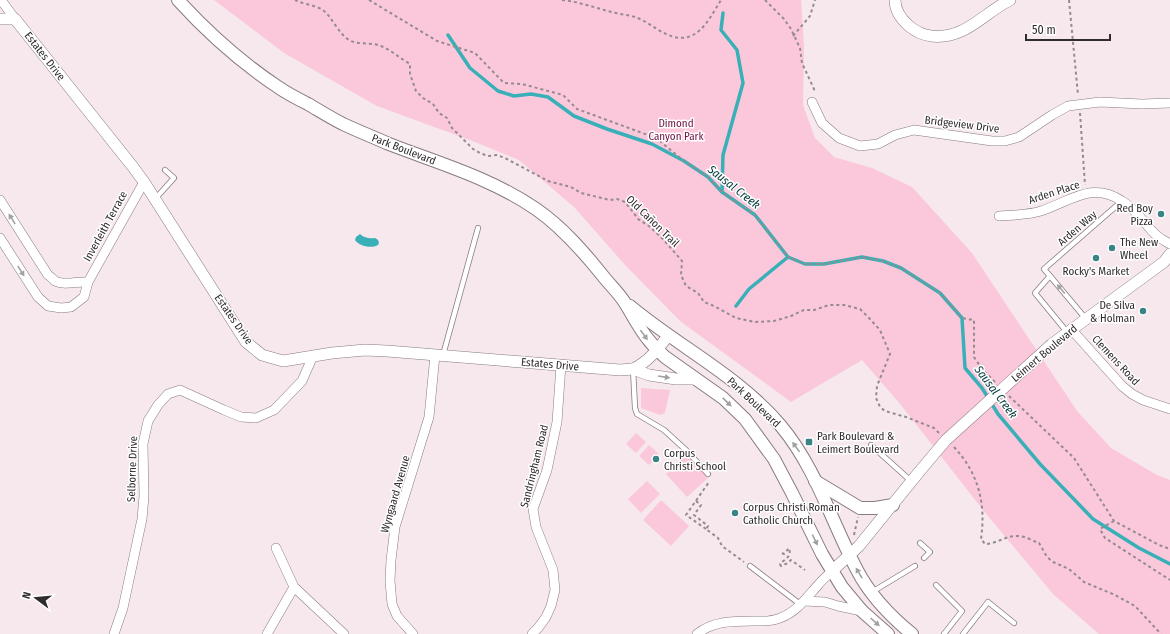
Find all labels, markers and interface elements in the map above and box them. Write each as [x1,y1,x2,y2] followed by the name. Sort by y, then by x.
[1026,16,1110,42] scale bar
[1032,23,1056,37] text: 50 m
[22,29,68,83] street label: Estates Drive
[924,113,1000,136] street label: Bridgeview Drive
[648,117,704,143] park label: Dimond Canyon Park
[370,131,438,168] street label: Park Boulevard
[704,162,763,212] water label: Sausal Creek
[1027,178,1081,207] street label: Arden Place
[81,189,130,264] street label: Inverleith Terrace
[624,193,682,250] street label: Old Cañon Trail
[1117,202,1153,228] place label: Red Boy Pizza
[1055,208,1099,249] street label: Arden Way
[1156,209,1166,219] marker: Red Boy Pizza
[8,214,16,224] one-way arrow
[1120,236,1158,262] place label: The New Wheel
[1107,243,1117,253] marker: The New Wheel
[1091,253,1101,263] marker: Rocky's Market
[17,265,24,277] one-way arrow
[1063,265,1130,278] place label: Rocky's Market
[1057,283,1066,294] one-way arrow
[212,292,256,347] street label: Estates Drive
[1090,299,1135,325] place label: De Silva & Holman
[1138,306,1148,316] marker: De Silva & Holman
[1009,322,1080,385] street label: Leimert Boulevard
[640,330,648,340] one-way arrow
[1089,333,1142,388] street label: Clemens Road
[520,355,579,374] street label: Estates Drive
[971,362,1020,421] water label: Sausal Creek
[658,374,671,380] one-way arrow
[725,375,783,430] street label: Park Boulevard
[722,397,732,407] one-way arrow
[518,423,551,509] street label: Sandringham Road
[817,430,899,456] place label: Park Boulevard & Leimert Boulevard
[125,436,140,502] street label: Selborne Drive
[804,437,814,447] marker: Park Boulevard & Leimert Boulevard
[792,442,800,453] one-way arrow
[664,447,726,473] place label: Corpus Christi School
[378,454,413,534] street label: Wyngaard Avenue
[651,454,661,464] marker: Corpus Christi School
[743,501,840,527] place label: Corpus Christi Roman Catholic Church
[730,508,740,518] marker: Corpus Christi Roman Catholic Church
[812,535,818,546] one-way arrow
[855,567,862,579] one-way arrow
[16,578,56,618] north arrow
[20,590,34,600] text: N
[870,617,880,627] one-way arrow

